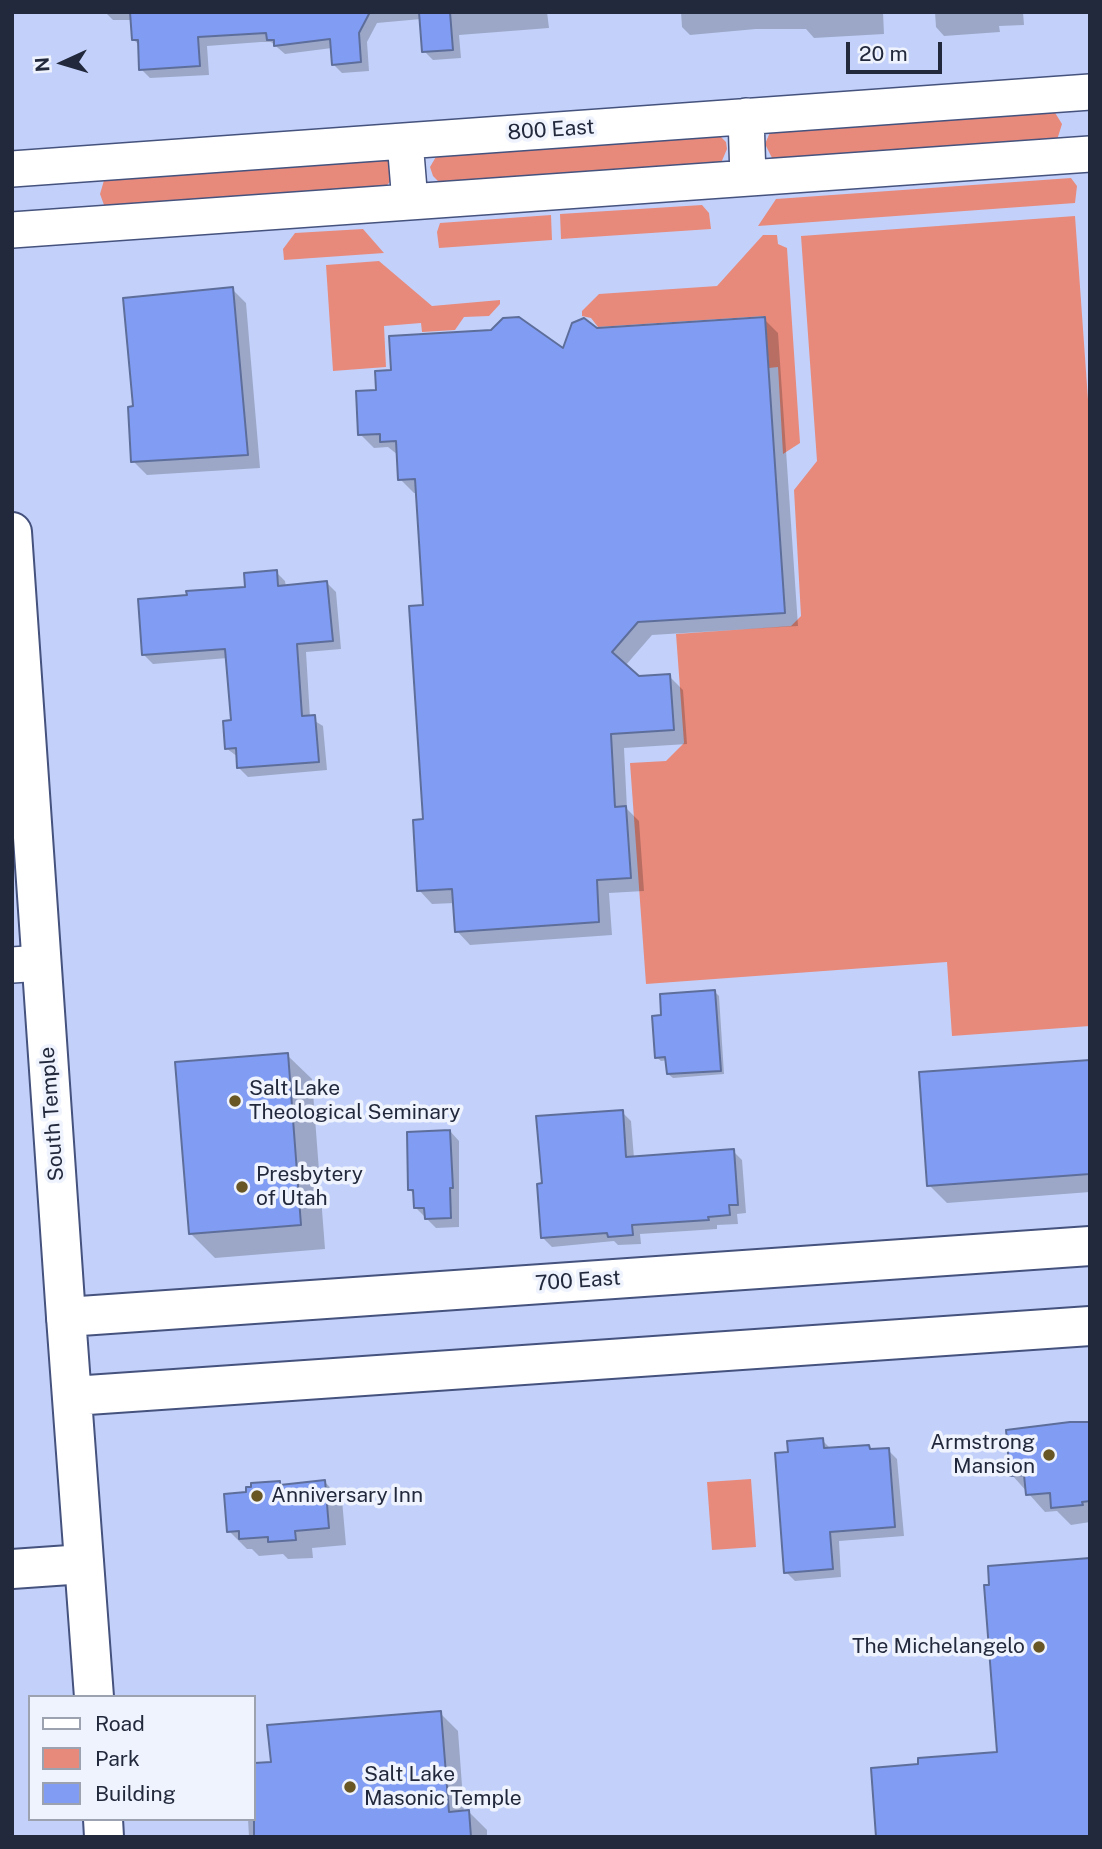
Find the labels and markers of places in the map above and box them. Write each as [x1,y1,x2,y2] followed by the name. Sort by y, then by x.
[249,1076,460,1126] place label: Salt Lake Theological Seminary
[227,1093,243,1109] marker: Salt Lake Theological Seminary
[256,1162,363,1212] place label: Presbytery of Utah
[234,1179,250,1195] marker: Presbytery of Utah
[930,1430,1035,1480] place label: Armstrong Mansion
[1041,1447,1057,1463] marker: Armstrong Mansion
[271,1483,423,1509] place label: Anniversary Inn
[249,1488,265,1504] marker: Anniversary Inn
[852,1634,1025,1660] place label: The Michelangelo
[1031,1639,1047,1655] marker: The Michelangelo
[364,1762,522,1812] place label: Salt Lake Masonic Temple
[342,1779,358,1795] marker: Salt Lake Masonic Temple

